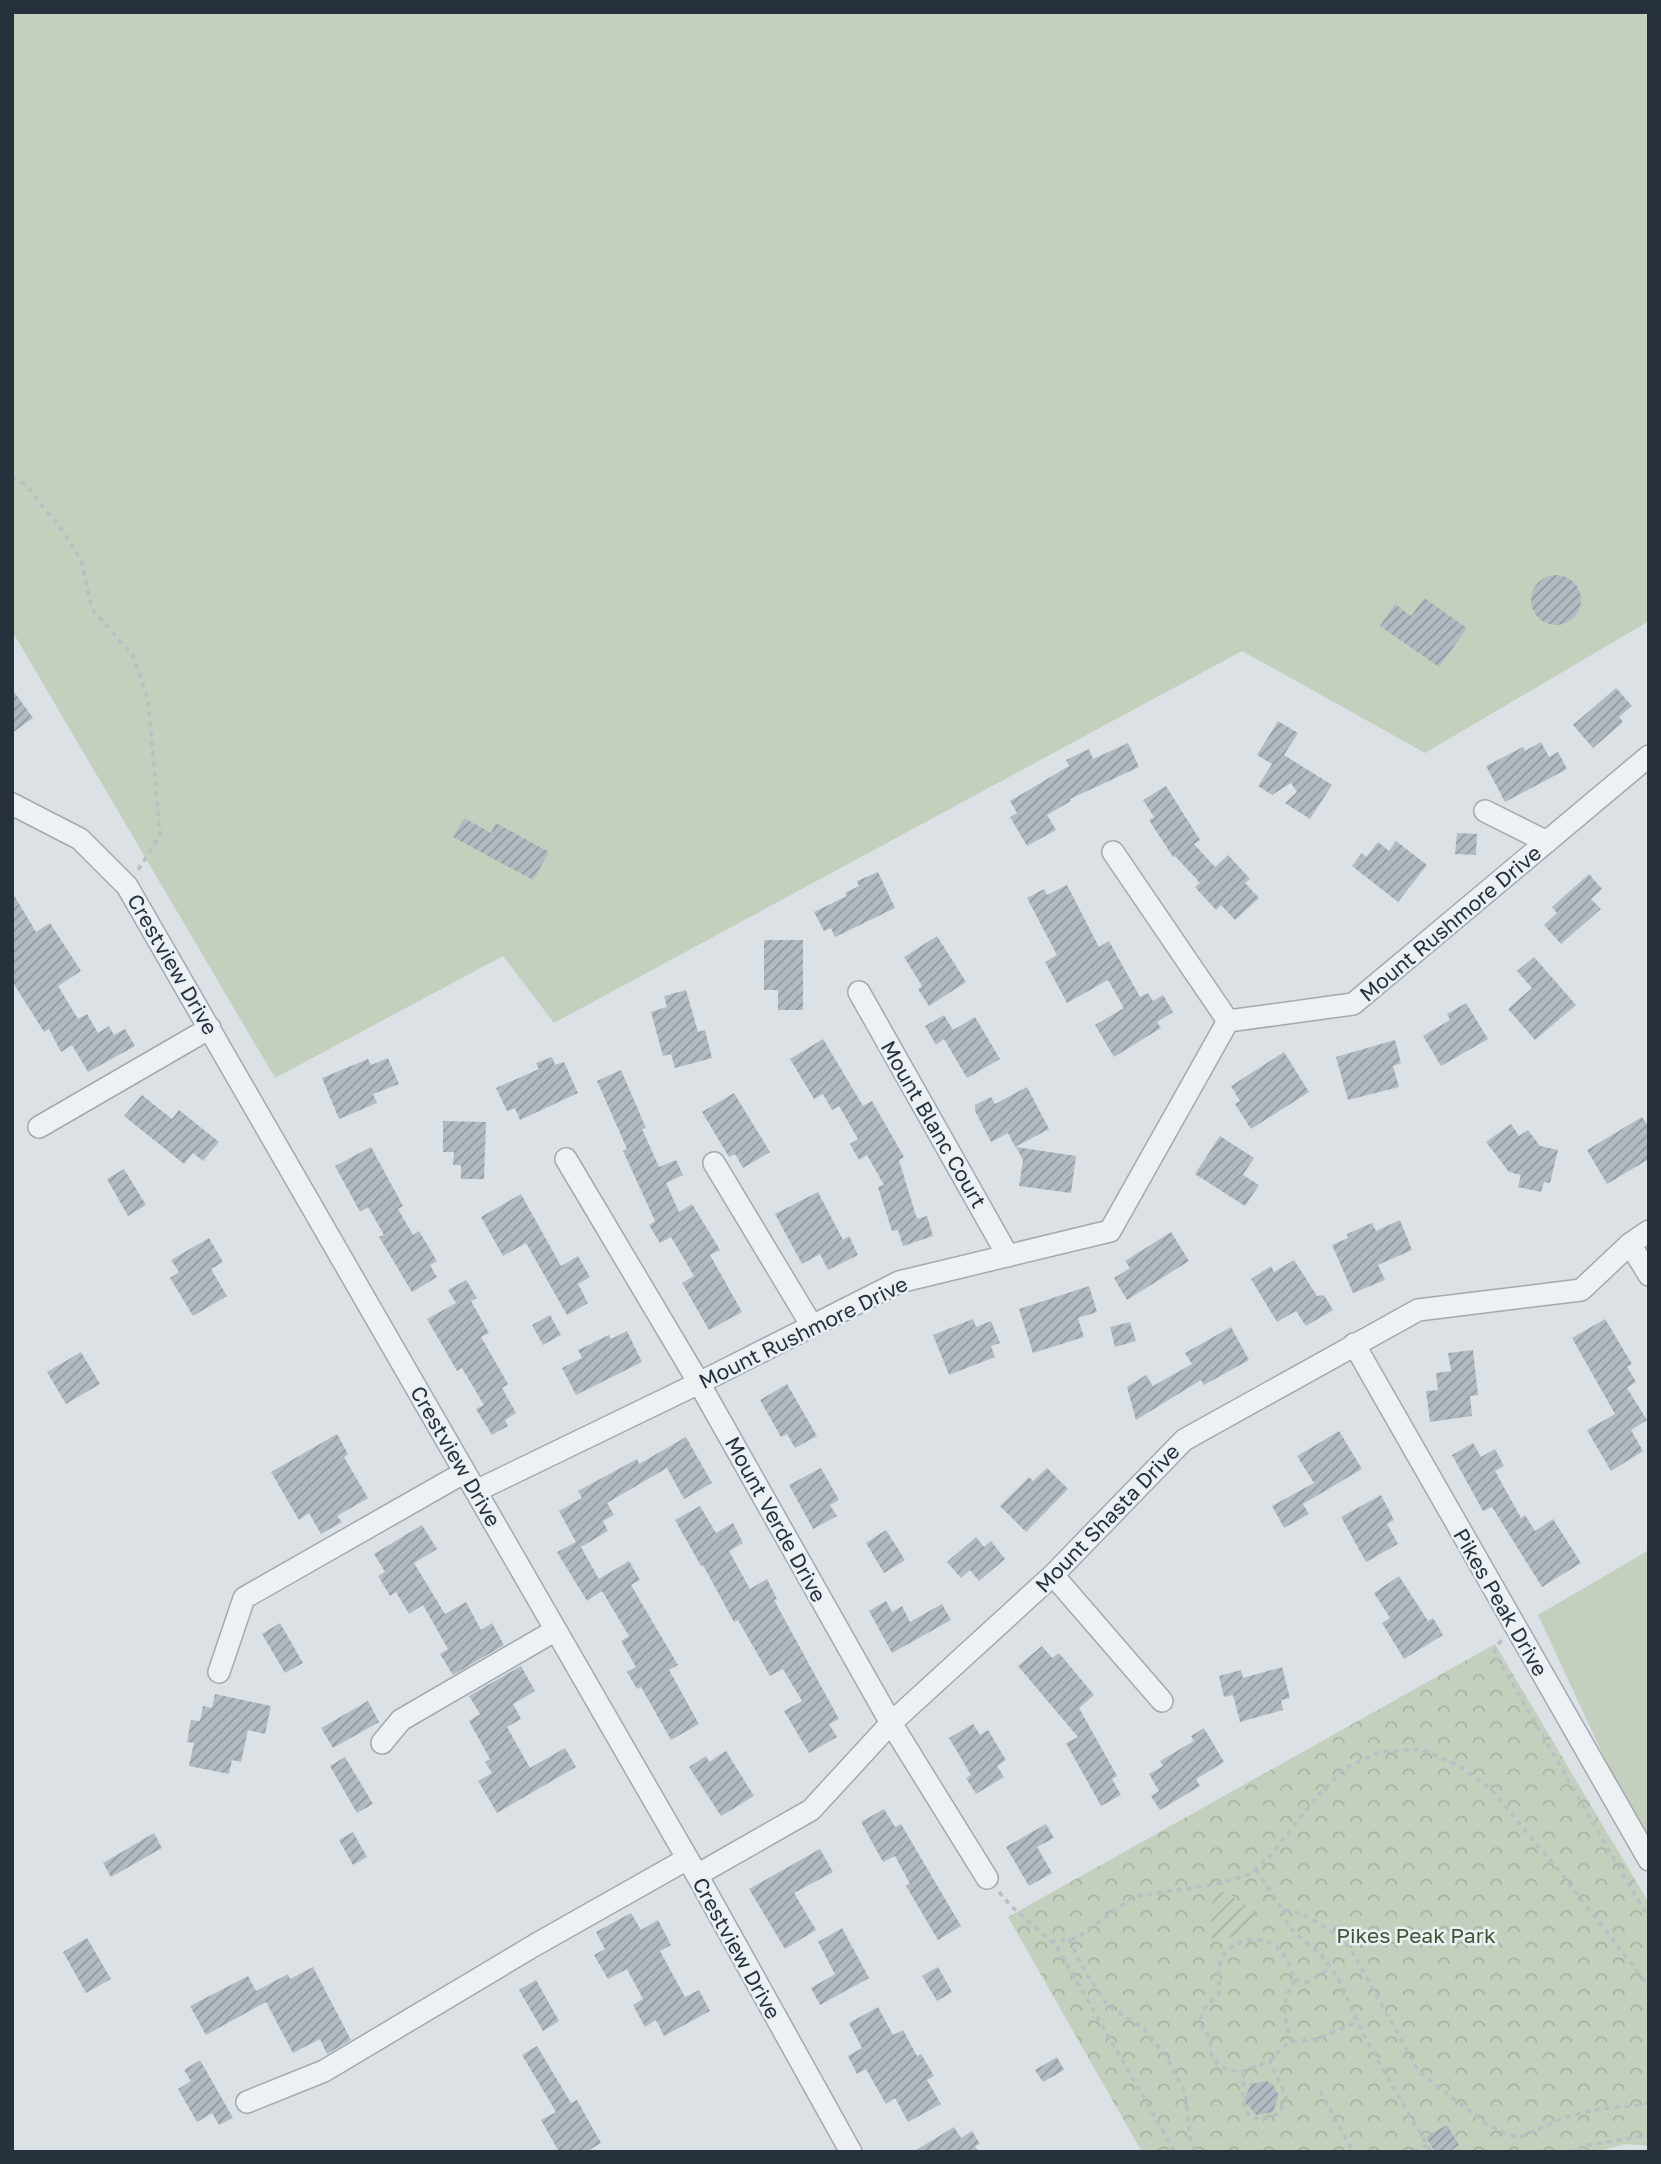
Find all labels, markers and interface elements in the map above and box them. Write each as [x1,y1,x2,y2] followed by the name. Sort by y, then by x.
[1354,839,1546,1007] street label: Mount Rushmore Drive
[122,889,224,1039] street label: Crestview Drive
[876,1036,992,1212] street label: Mount Blanc Court
[694,1270,912,1394] street label: Mount Rushmore Drive
[405,1381,507,1531] street label: Crestview Drive
[720,1432,832,1606] street label: Mount Verde Drive
[1029,1438,1185,1598] street label: Mount Shasta Drive
[1448,1524,1554,1680] street label: Pikes Peak Drive
[687,1873,787,2023] street label: Crestview Drive
[1336,1922,1496,1948] park label: Pikes Peak Park

